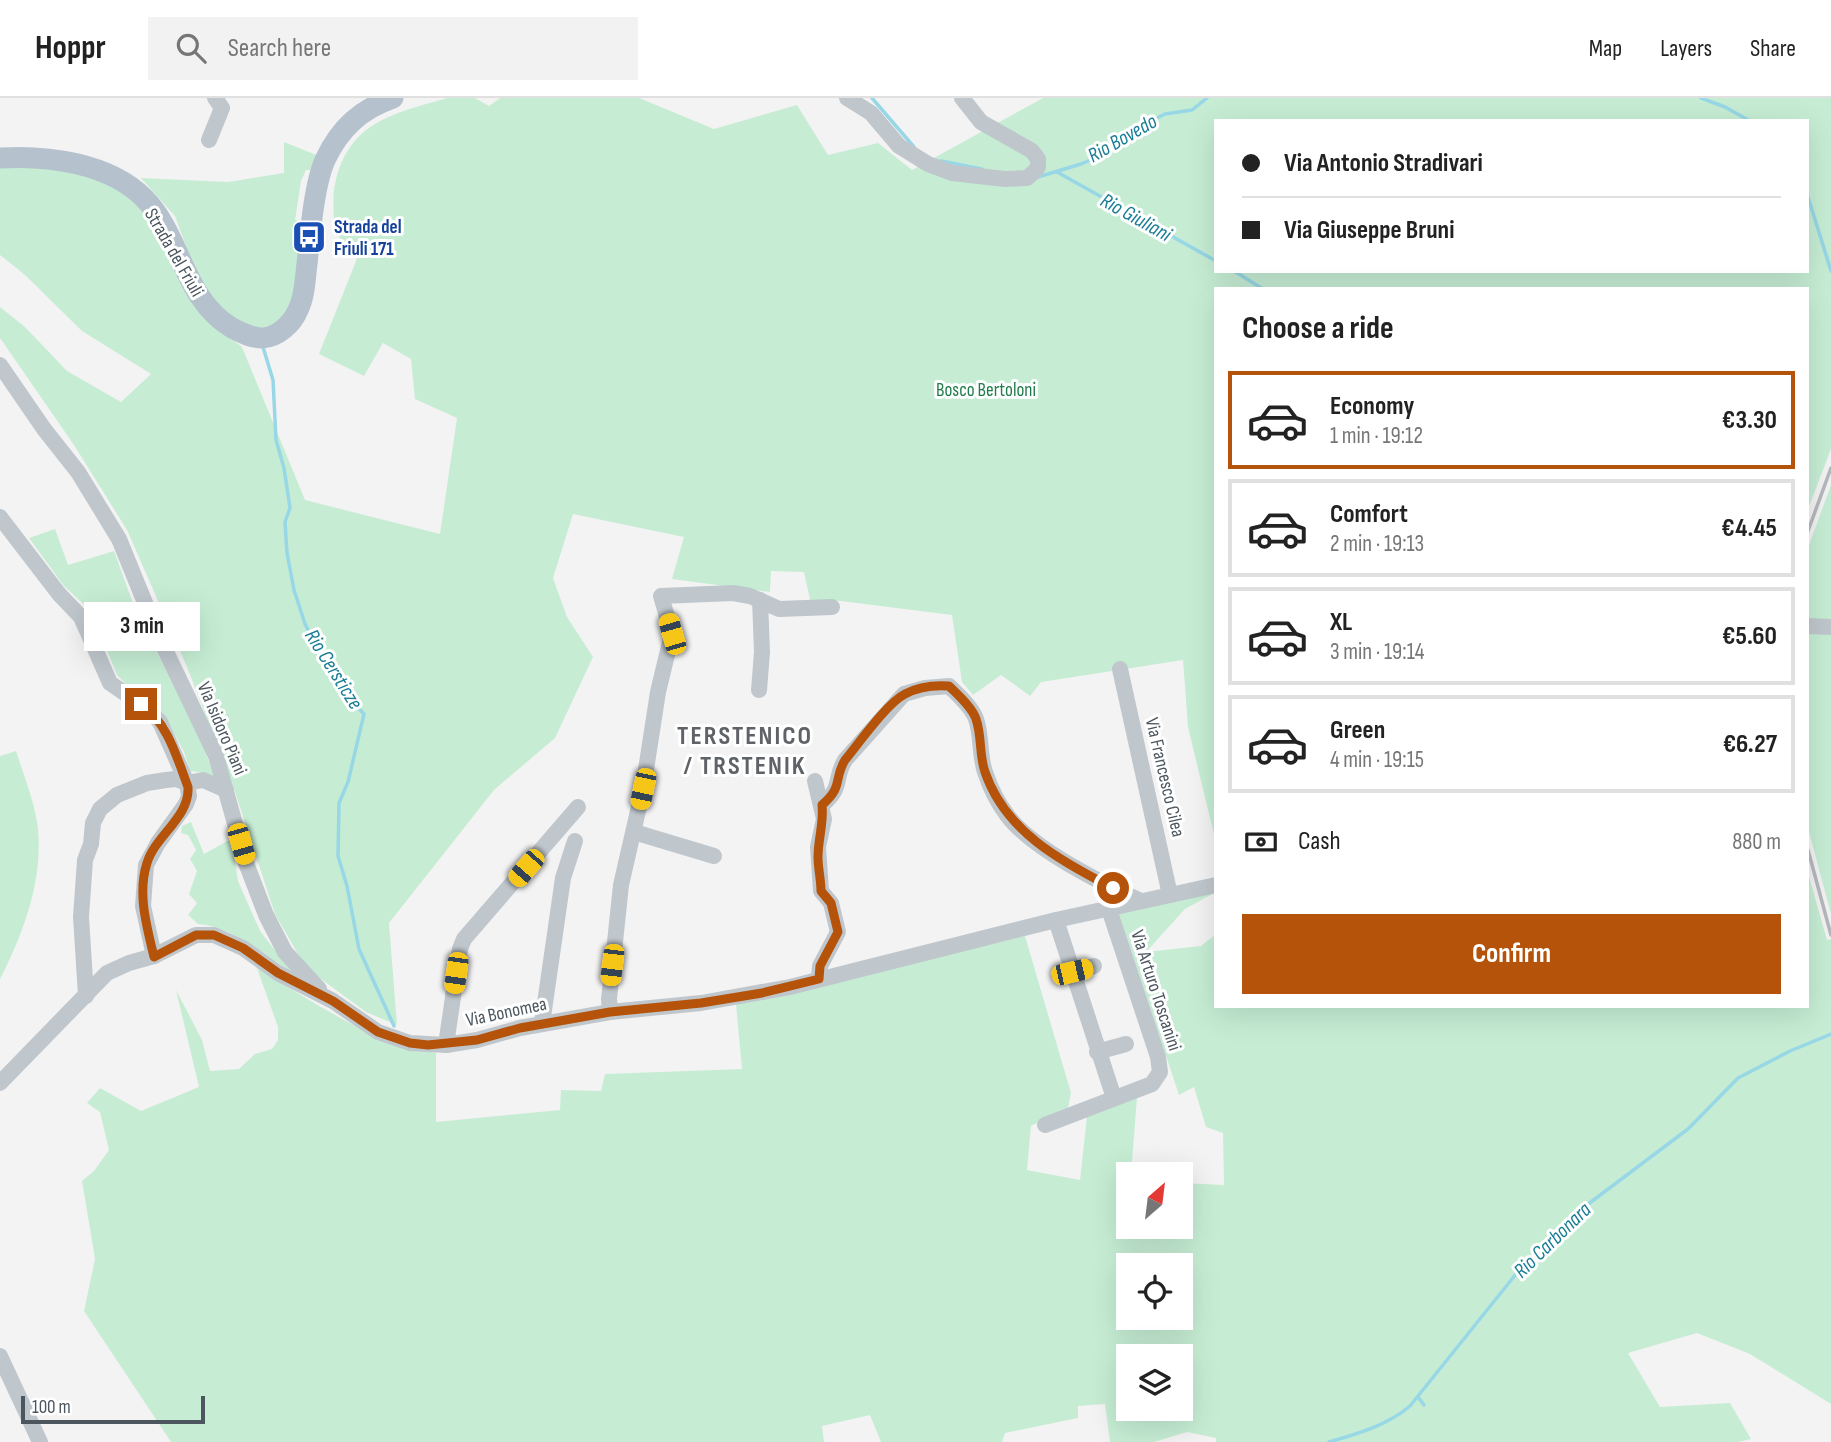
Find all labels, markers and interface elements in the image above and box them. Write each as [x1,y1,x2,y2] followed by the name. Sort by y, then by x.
[148,17,638,80] search box
[35,28,106,68] text: Hoppr
[172,29,210,67] icon: search
[228,33,331,64] text: Search here
[1589,34,1622,63] text: Map
[1660,34,1712,63] text: Layers
[1750,34,1796,63] text: Share
[1083,108,1162,168] water label: Rio Bovedo
[1284,148,1483,179] text: Via Antonio Stradivari
[1096,188,1177,248] water label: Rio Giuliani
[139,204,208,301] street label: Strada del Friuli
[1284,215,1454,246] text: Via Giuseppe Bruni
[334,216,402,261] place label: Strada del Friuli 171
[290,218,328,256] bus stop icon: Strada del Friuli 171
[1242,309,1394,348] text: Choose a ride
[936,379,1036,402] park label: Bosco Bertoloni
[1246,389,1309,452] icon: car
[1330,391,1414,422] text: Economy
[1722,405,1777,436] text: €3.30
[1330,422,1423,450] text: 1 min · 19:12
[1246,497,1309,560] icon: car
[1330,499,1408,530] text: Comfort
[1721,513,1777,544] text: €4.45
[1330,530,1424,558] text: 2 min · 19:13
[83,602,199,652] callout: 3 min
[1246,605,1309,668] icon: car
[1330,607,1352,638] text: XL
[657,611,688,657] car
[120,612,164,640] text: 3 min
[1722,621,1777,652] text: €5.60
[299,625,368,714] water label: Rio Cersticze
[1330,638,1424,666] text: 3 min · 19:14
[192,679,252,779] street label: Via Isidoro Piani
[125,688,157,720] route end
[1246,713,1309,776] icon: car
[1140,715,1189,839] street label: Via Francesco Cilea
[1330,715,1385,746] text: Green
[677,721,813,782] district label: TERSTENICO / TRSTENIK
[1723,729,1777,760] text: €6.27
[1330,746,1424,774] text: 4 min · 19:15
[629,766,658,812] car
[226,821,257,867] car
[1242,823,1280,861] icon: cash
[1298,826,1341,857] text: Cash
[1732,828,1781,856] text: 880 m
[505,845,548,891] car
[1097,872,1129,904] route start
[1242,914,1781,994] button: Confirm
[1125,927,1186,1054] street label: Via Arturo Toscanini
[600,943,625,987] car
[443,951,470,995] car
[1050,957,1095,987] car
[464,993,549,1032] street label: Via Bonomea
[1116,1162,1194,1239] north arrow
[1116,1162,1193,1421] map controls
[1508,1197,1597,1283] water label: Rio Carbonara
[1116,1253,1193,1330] button: locate
[1116,1344,1193,1421] button: layers
[21,1393,205,1425] scale bar
[32,1396,71,1419] text: 100 m

